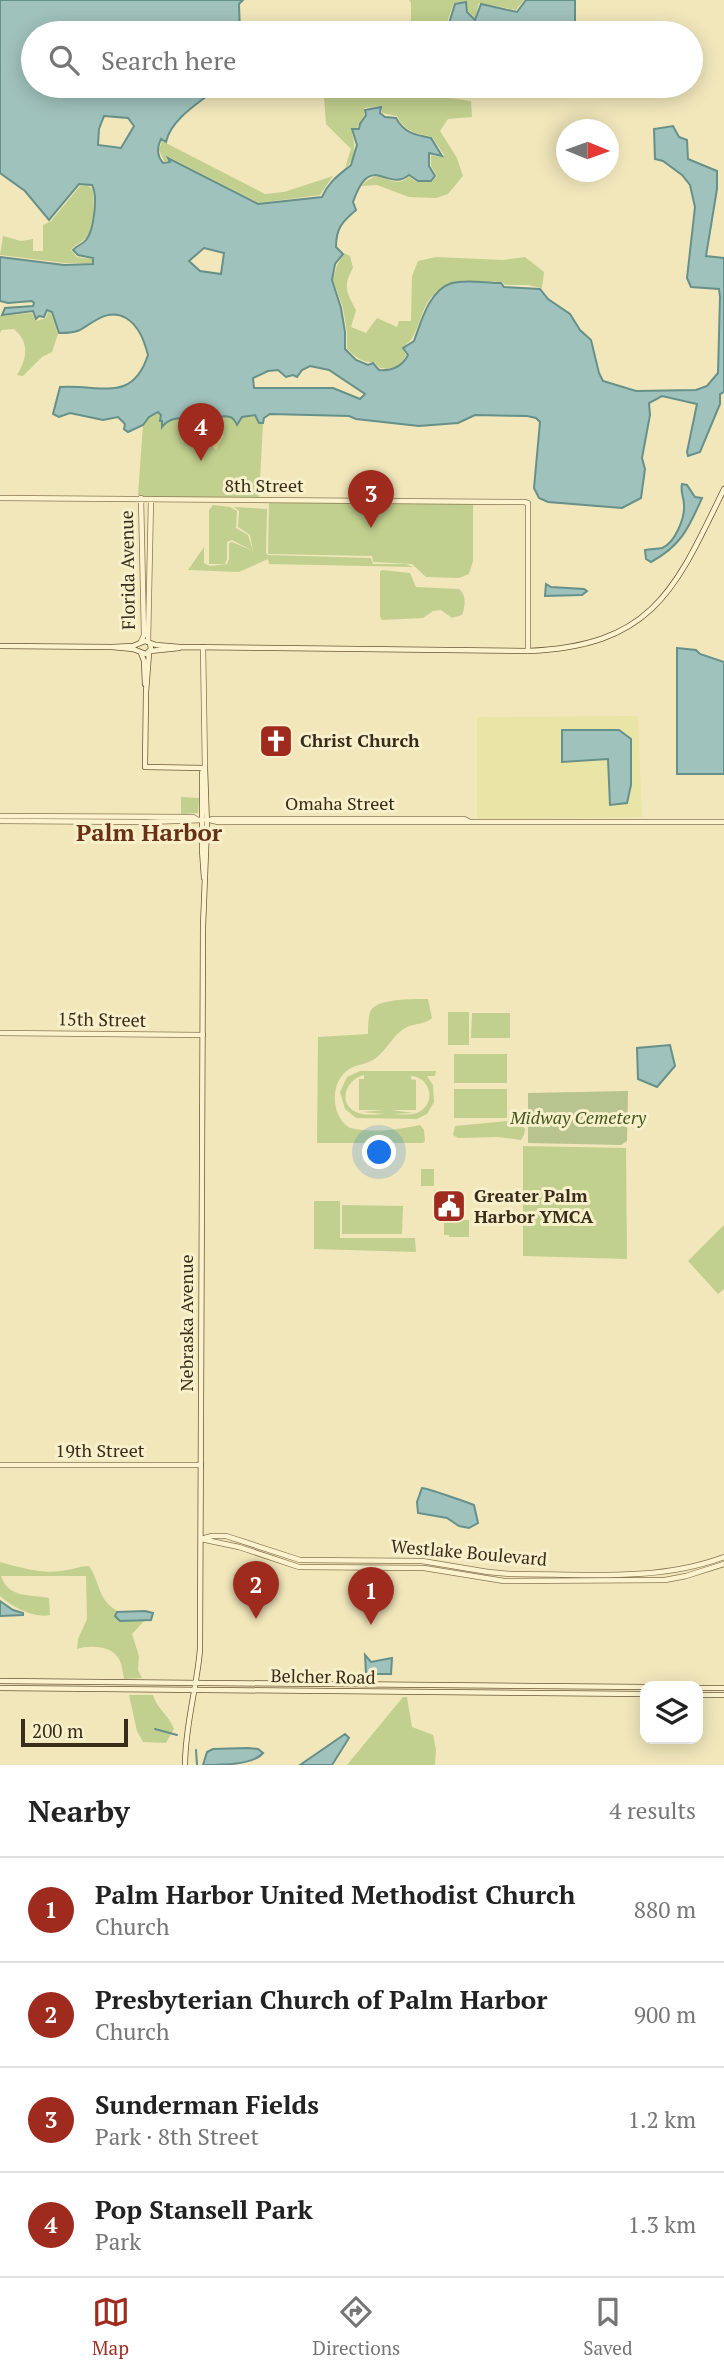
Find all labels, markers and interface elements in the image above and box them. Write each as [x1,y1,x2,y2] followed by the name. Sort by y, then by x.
[21,21,703,98] search box
[45,41,83,79] icon: search
[101,43,236,77] text: Search here
[556,119,619,182] north arrow
[178,403,224,461] pin: 4
[348,470,394,528] pin: 3
[224,473,304,497] street label: 8th Street
[114,510,140,630] street label: Florida Avenue
[257,722,295,760] church icon: Christ Church
[300,728,420,752] place label: Christ Church
[285,791,395,815] street label: Omaha Street
[76,816,223,848] district label: Palm Harbor
[57,1006,147,1032] street label: 15th Street
[509,1105,647,1129] park label: Midway Cemetery
[362,1135,396,1169] your location
[474,1183,594,1228] place label: Greater Palm Harbor YMCA
[430,1187,468,1225] public building icon: Greater Palm Harbor YMCA
[174,1254,198,1392] street label: Nebraska Avenue
[56,1438,145,1462] street label: 19th Street
[390,1533,548,1571] street label: Westlake Boulevard
[233,1561,279,1619] pin: 2
[348,1567,394,1625] pin: 1
[270,1663,376,1689] street label: Belcher Road
[640,1681,703,1744] map controls
[640,1681,703,1744] button: layers
[21,1716,128,1748] scale bar
[32,1718,83,1743] text: 200 m
[28,1791,130,1831] text: Nearby
[609,1795,696,1826] text: 4 results
[95,1877,575,1911] text: Palm Harbor United Methodist Church
[45,1894,58,1925] text: 1
[634,1894,696,1925] text: 880 m
[95,1911,170,1942] text: Church
[95,1982,547,2016] text: Presbyterian Church of Palm Harbor
[45,1999,58,2030] text: 2
[634,1999,696,2030] text: 900 m
[95,2016,170,2047] text: Church
[95,2087,319,2121] text: Sunderman Fields
[45,2104,58,2135] text: 3
[628,2104,696,2135] text: 1.2 km
[95,2121,259,2152] text: Park · 8th Street
[95,2192,313,2226] text: Pop Stansell Park
[45,2209,58,2240] text: 4
[628,2209,696,2240] text: 1.3 km
[95,2226,141,2257] text: Park
[92,2293,130,2360] tab: Map
[313,2293,400,2360] tab: Directions
[583,2293,632,2360] tab: Saved

